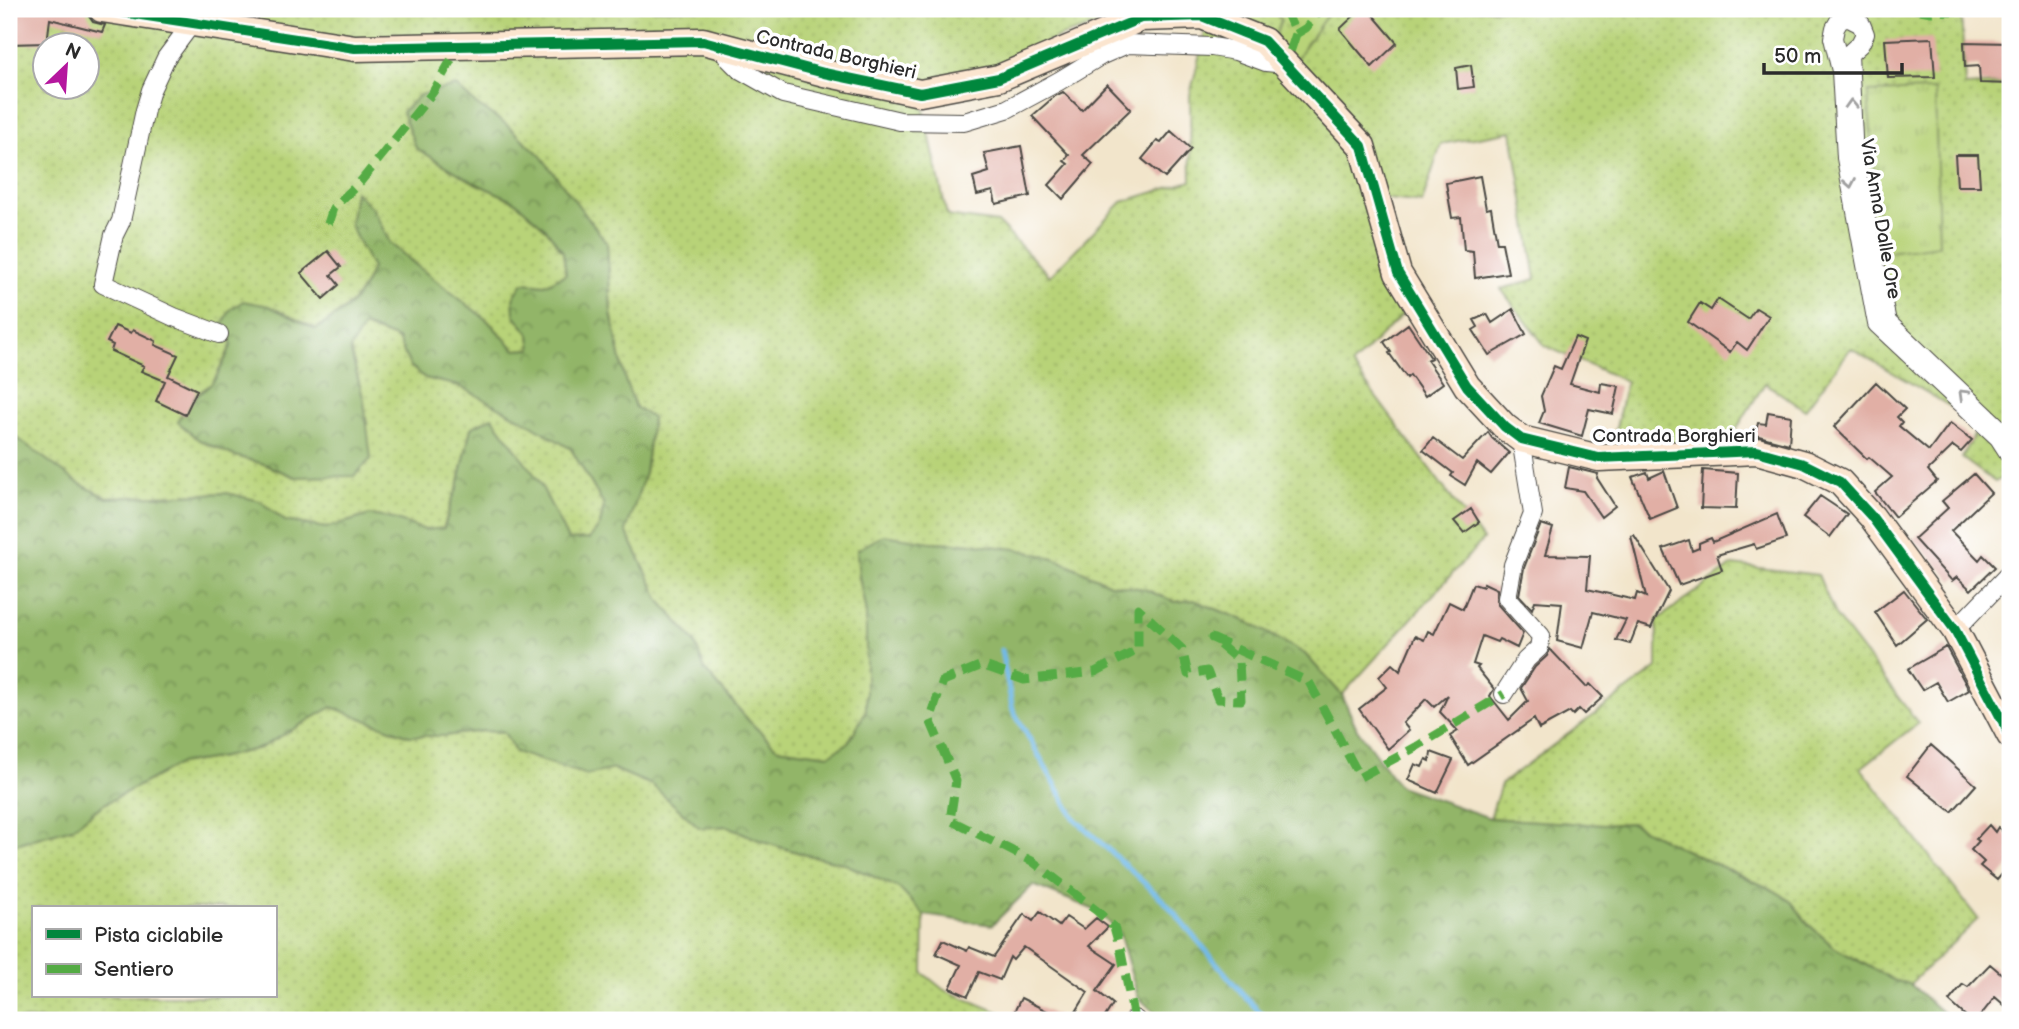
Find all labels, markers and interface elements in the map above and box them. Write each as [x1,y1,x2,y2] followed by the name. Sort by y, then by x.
[754,25,918,85] street label: Contrada Borghieri
[32,32,102,102] north arrow
[1764,32,1902,76] scale bar
[61,39,84,65] text: N
[1774,44,1821,69] text: 50 m
[1844,99,1859,110] one-way arrow
[1855,137,1905,301] street label: Via Anna Dalle Ore
[1842,177,1857,189] one-way arrow
[1958,390,1971,403] one-way arrow
[1592,425,1756,448] street label: Contrada Borghieri
[32,906,276,998] legend
[94,923,223,948] text: Pista ciclabile
[94,957,174,982] text: Sentiero

